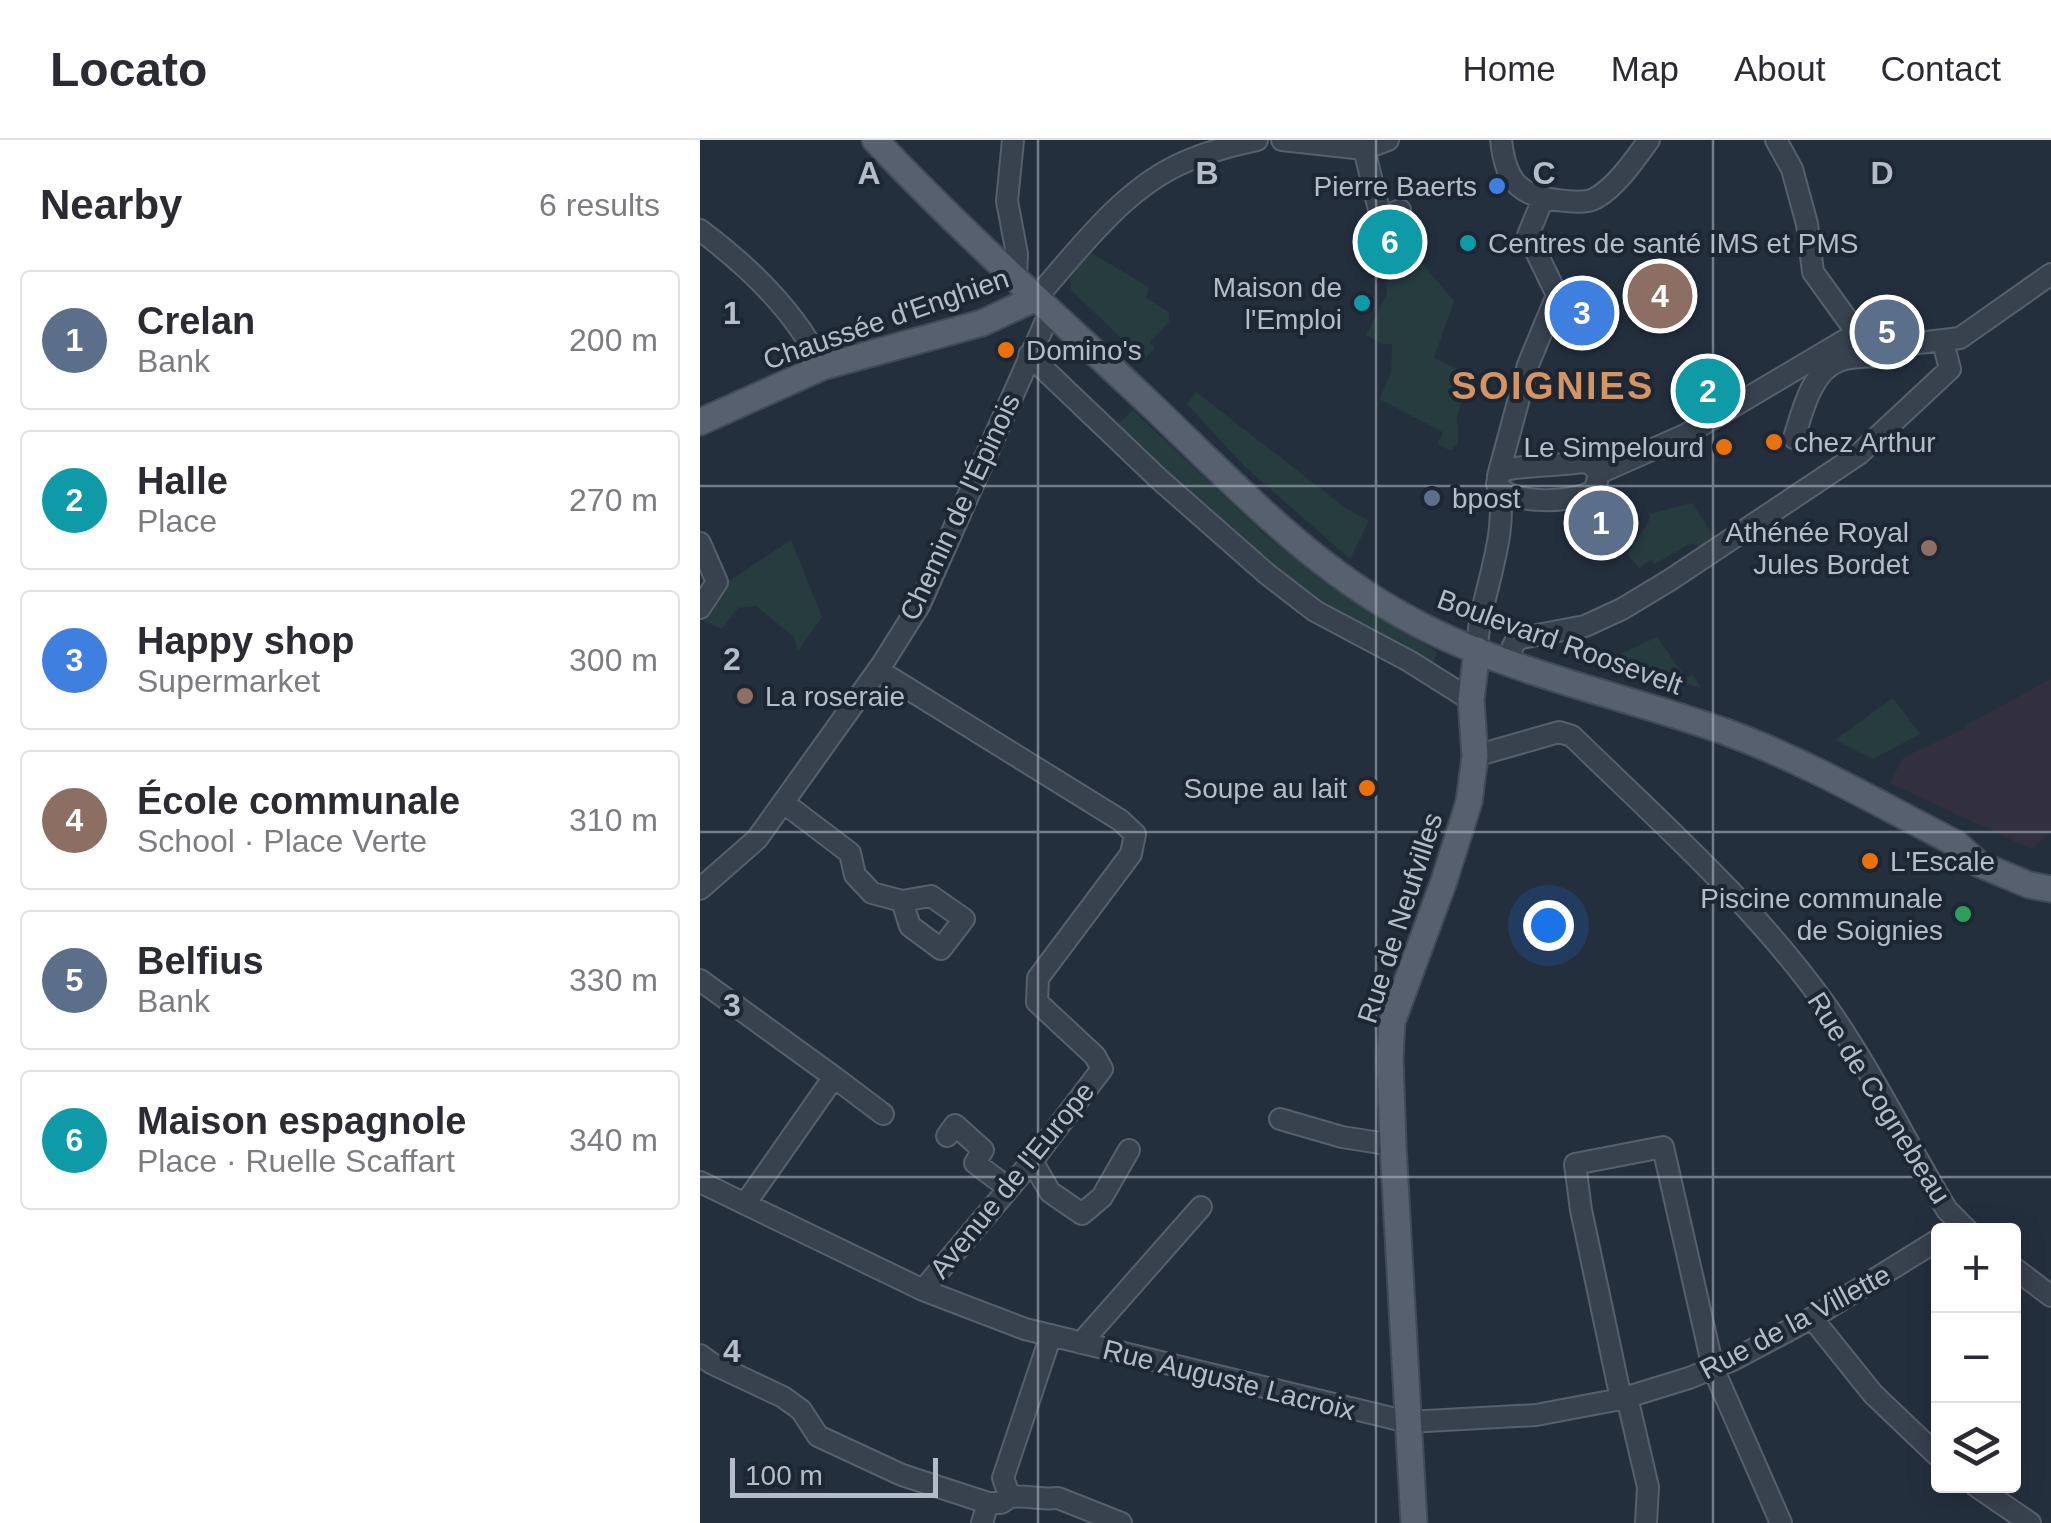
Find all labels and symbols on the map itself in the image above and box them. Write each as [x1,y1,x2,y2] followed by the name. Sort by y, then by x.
[857,155,881,191] text: A
[1195,155,1219,191] text: B
[1532,155,1556,191] text: C
[1870,155,1894,191] text: D
[1314,171,1477,202] place label: Pierre Baerts
[1486,175,1508,197] marker: Pierre Baerts
[1358,204,1422,280] pin: 6
[1488,228,1858,259] place label: Centres de santé IMS et PMS
[1457,232,1479,254] marker: Centres de santé IMS et PMS
[1628,258,1692,334] pin: 4
[759,262,1013,376] street label: Chaussée d'Enghien
[1213,272,1342,335] place label: Maison de l'Emploi
[1550,276,1614,350] pin: 3
[1351,292,1373,314] marker: Maison de l'Emploi
[1854,294,1920,370] pin: 5
[723,295,741,331] text: 1
[1026,335,1142,366] place label: Domino's
[995,339,1017,361] marker: Domino's
[1676,354,1740,428] pin: 2
[1451,365,1655,407] district label: SOIGNIES
[894,389,1026,625] street label: Chemin de l'Épinois
[1794,427,1936,458] place label: chez Arthur
[1763,431,1785,453] marker: chez Arthur
[1523,432,1704,463] place label: Le Simpelourd
[1713,436,1735,458] marker: Le Simpelourd
[1452,483,1521,514] place label: bpost
[1568,486,1634,560] pin: 1
[1421,487,1443,509] marker: bpost
[1725,517,1909,580] place label: Athénée Royal Jules Bordet
[1918,537,1940,559] marker: Athénée Royal Jules Bordet
[1433,583,1687,701] street label: Boulevard Roosevelt
[723,641,741,677] text: 2
[765,681,905,712] place label: La roseraie
[734,685,756,707] marker: La roseraie
[1184,773,1347,804] place label: Soupe au lait
[1356,777,1378,799] marker: Soupe au lait
[1351,809,1449,1027] street label: Rue de Neufvilles
[1890,846,1995,877] place label: L'Escale
[1859,850,1881,872] marker: L'Escale
[1700,883,1943,946] place label: Piscine communale de Soignies
[1523,900,1574,951] your location
[1952,903,1974,925] marker: Piscine communale de Soignies
[723,987,741,1023] text: 3
[1802,987,1956,1209] street label: Rue de Cognebeau
[923,1076,1101,1284] street label: Avenue de l'Europe
[1694,1259,1896,1385] street label: Rue de la Villette
[723,1333,741,1369] text: 4
[1100,1334,1358,1426] street label: Rue Auguste Lacroix
[730,1453,938,1498] scale bar

